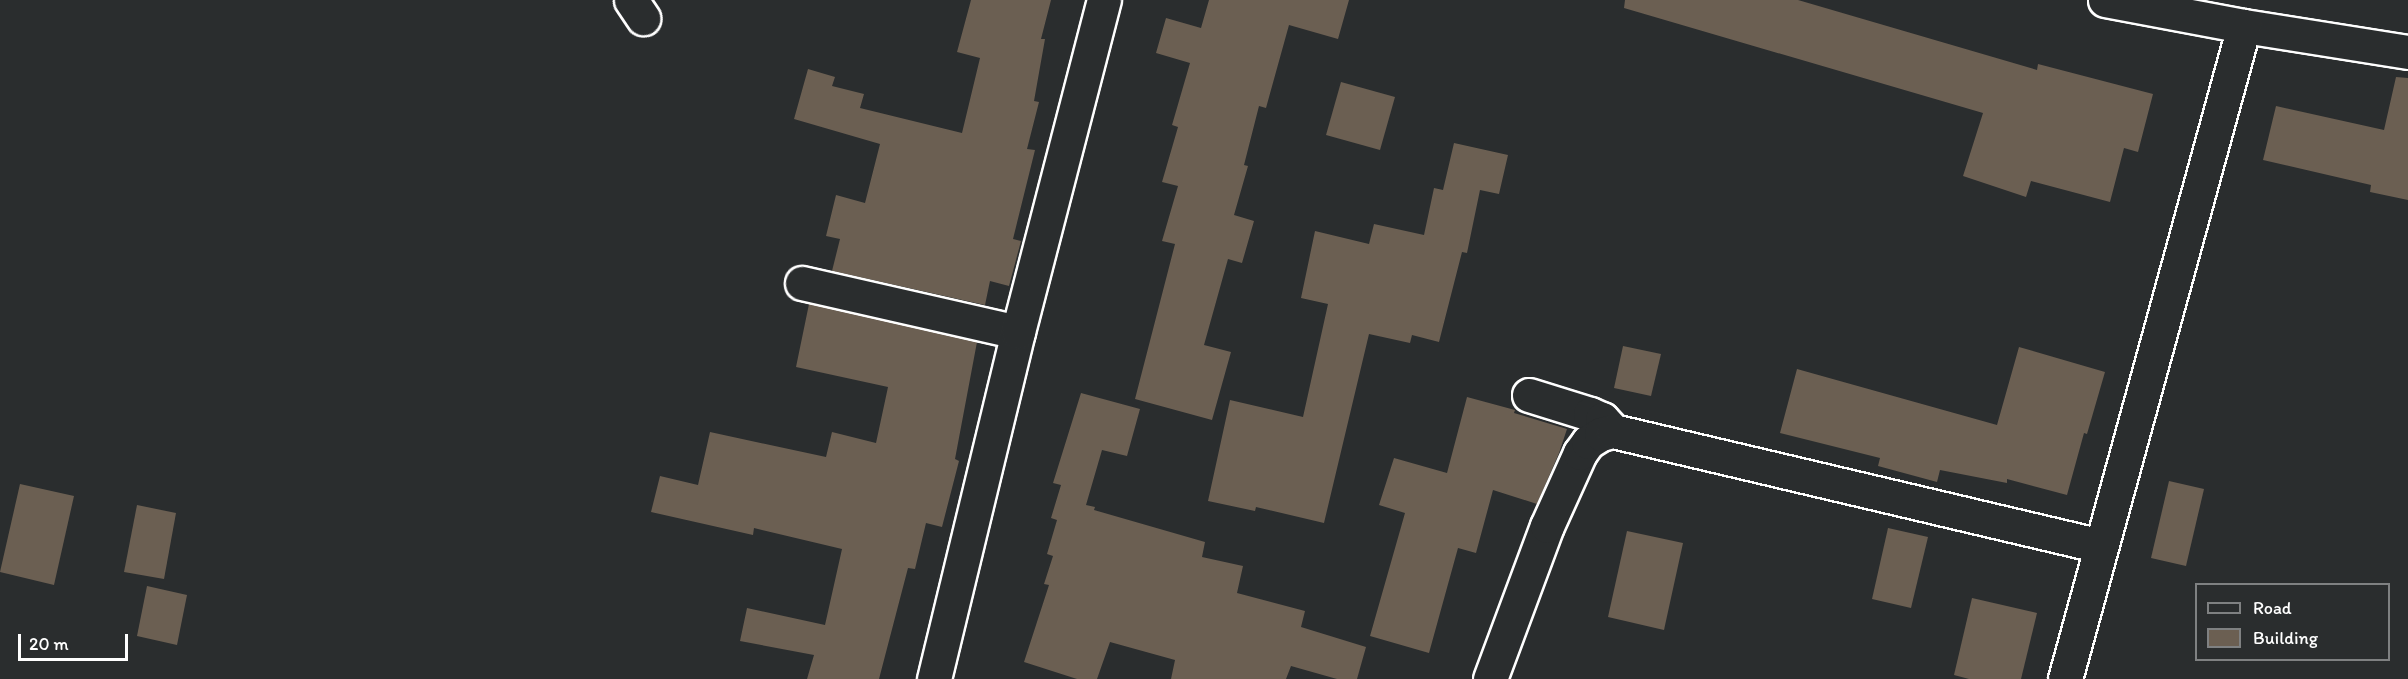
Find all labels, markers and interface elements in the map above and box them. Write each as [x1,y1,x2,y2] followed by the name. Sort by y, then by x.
[2195,583,2390,661] legend
[2253,597,2292,619] text: Road
[21,622,130,660] scale bar
[2253,627,2318,649] text: Building
[29,633,69,655] text: 20 m

